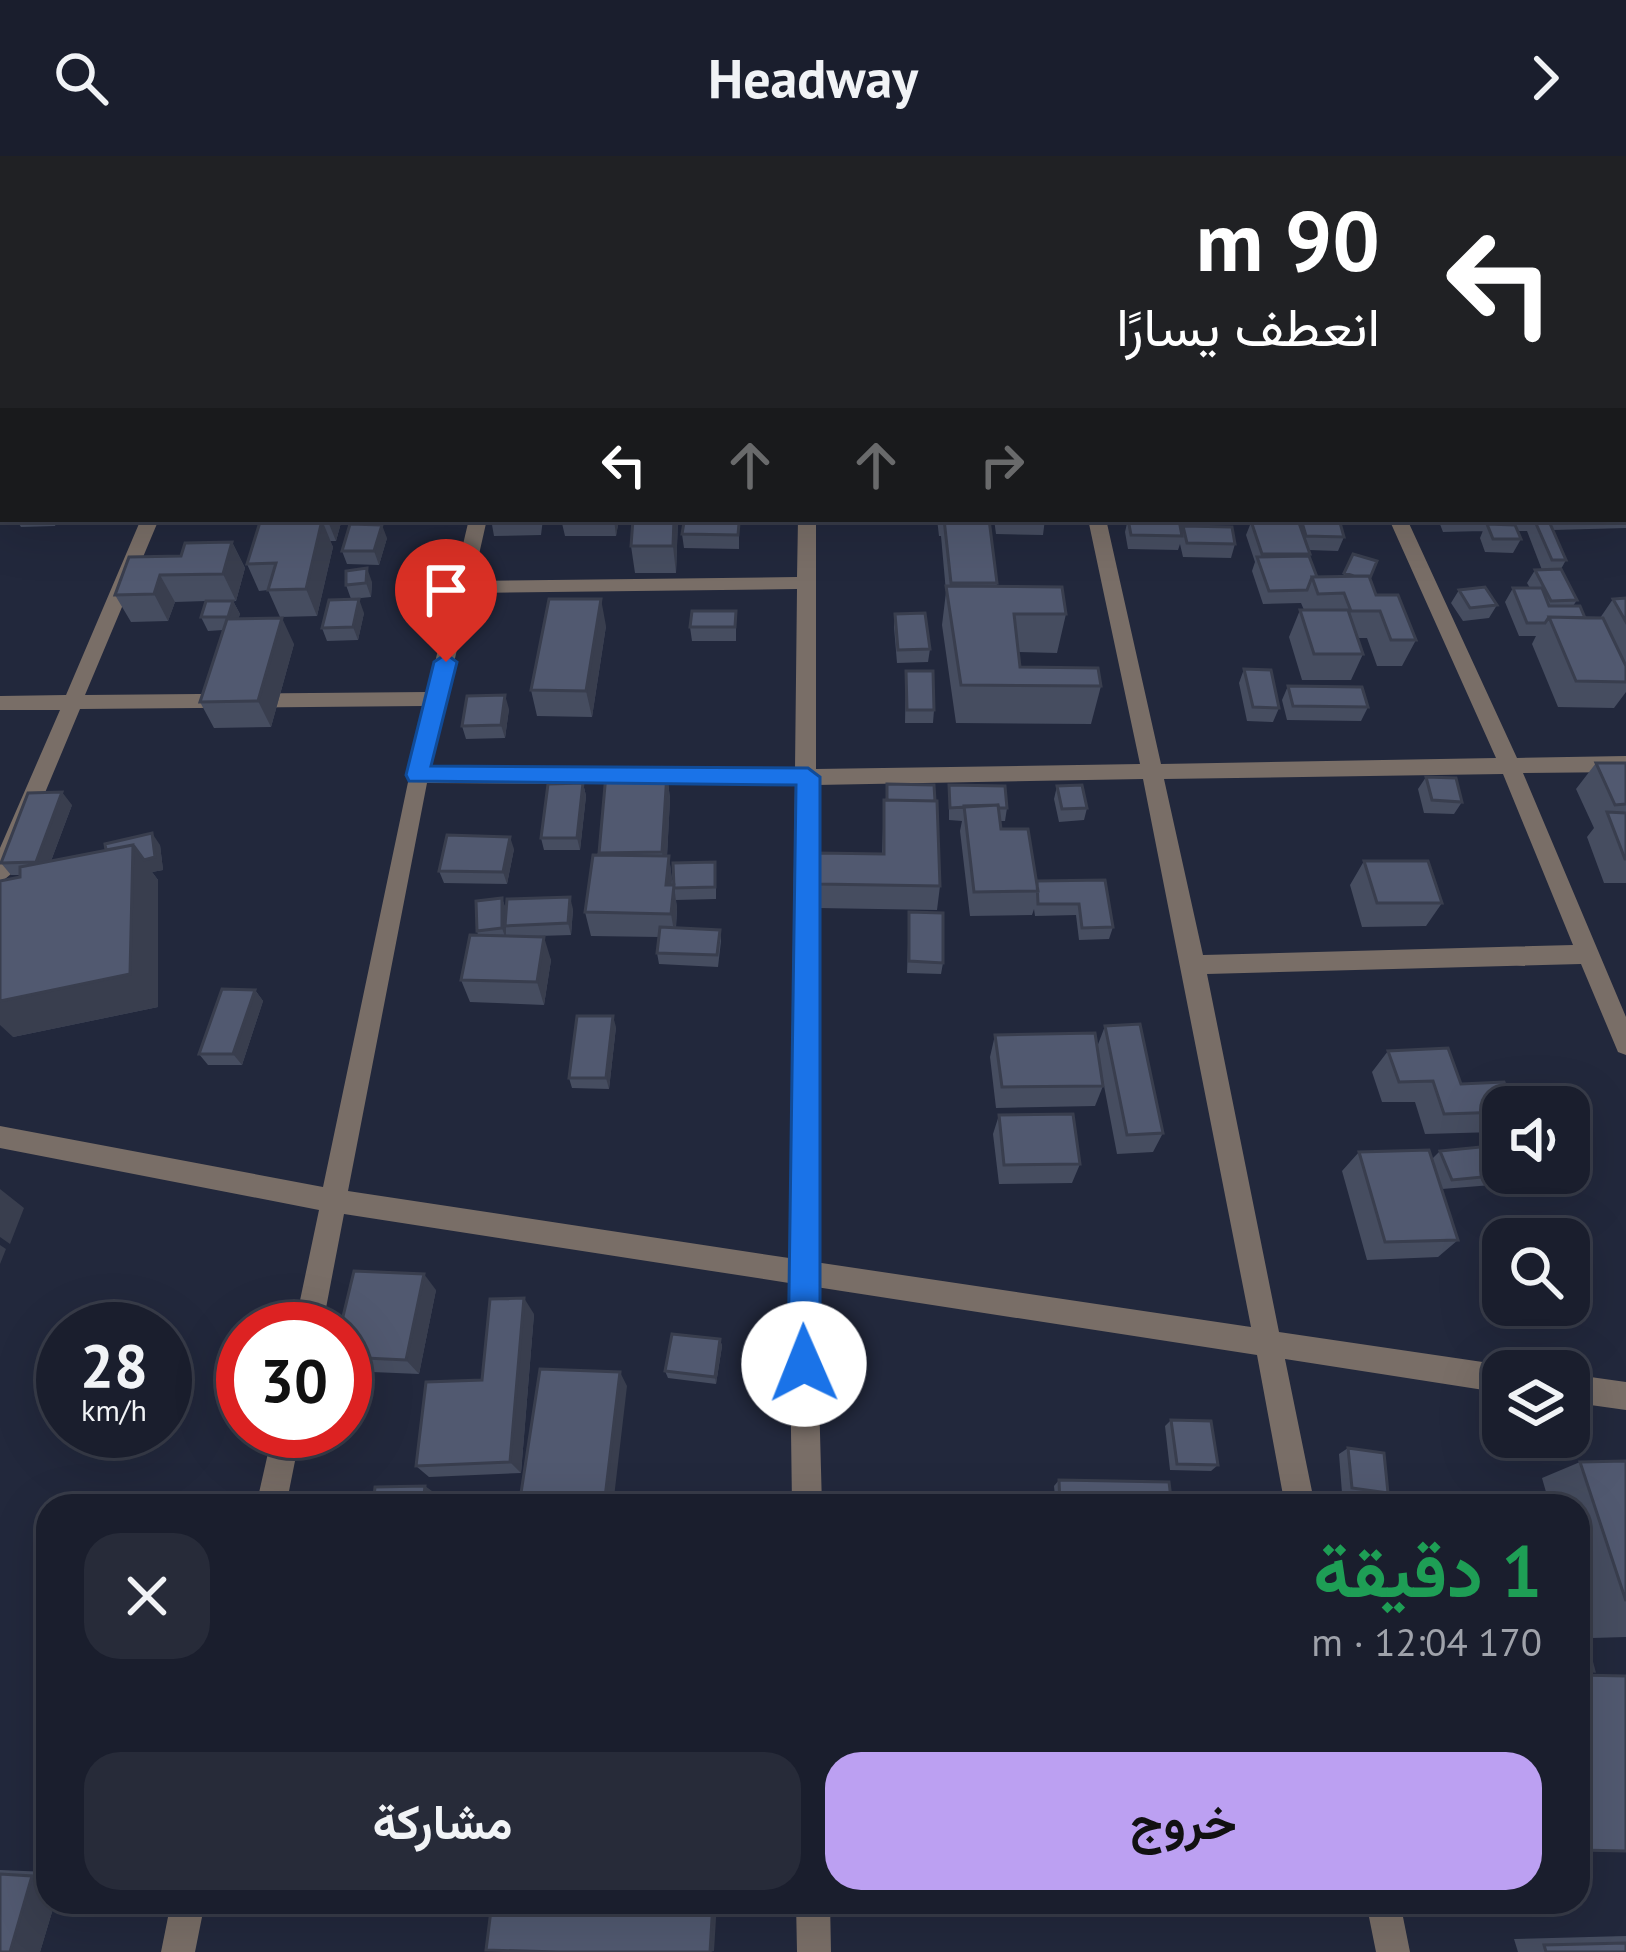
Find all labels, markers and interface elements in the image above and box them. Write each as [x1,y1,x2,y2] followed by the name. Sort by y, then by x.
[708,43,918,113] text: Headway
[48,45,114,111] icon: search
[1512,45,1578,111] icon: forward
[1196,185,1380,294] text: 90 m
[1422,204,1578,360] icon: left
[1116,291,1380,361] text: انعطف يسارًا
[591,432,657,498] icon: left
[717,432,783,498] icon: ahead
[843,432,909,498] icon: ahead
[969,432,1035,498] icon: right
[395,539,497,662] pin
[413,557,479,623] icon: arrive
[1482,1086,1590,1458] map controls
[1482,1086,1590,1194] button: sound
[1482,1218,1590,1326] button: search
[741,1301,867,1427] position arrow
[216,1302,372,1458] speed limit sign: 30
[80,1326,148,1404] text: 28
[1482,1350,1590,1458] button: layers
[81,1390,147,1429] text: km/h
[1313,1524,1542,1617] text: 1 دقيقة
[84,1533,210,1659] button: close
[1311,1616,1542,1667] text: 170 m · 12:04
[84,1752,801,1890] button: مشاركة
[825,1752,1542,1890] button: خروج

